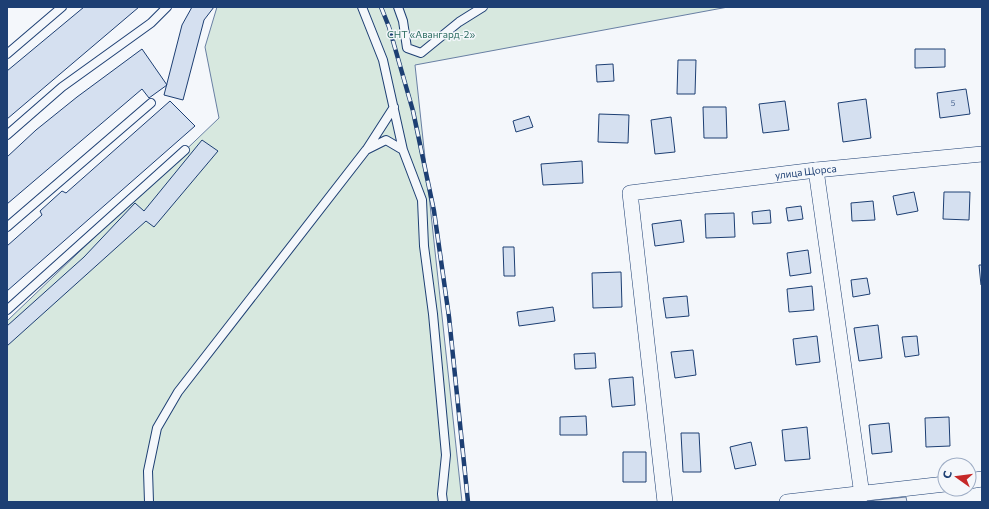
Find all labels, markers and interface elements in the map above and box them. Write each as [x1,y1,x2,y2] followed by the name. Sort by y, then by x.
[387,28,475,40] park label: СНТ «Авангард-2»
[951,98,956,108] house number: 5
[774,162,837,181] street label: улица Щорса
[937,457,977,497] north arrow
[940,469,954,480] text: С

